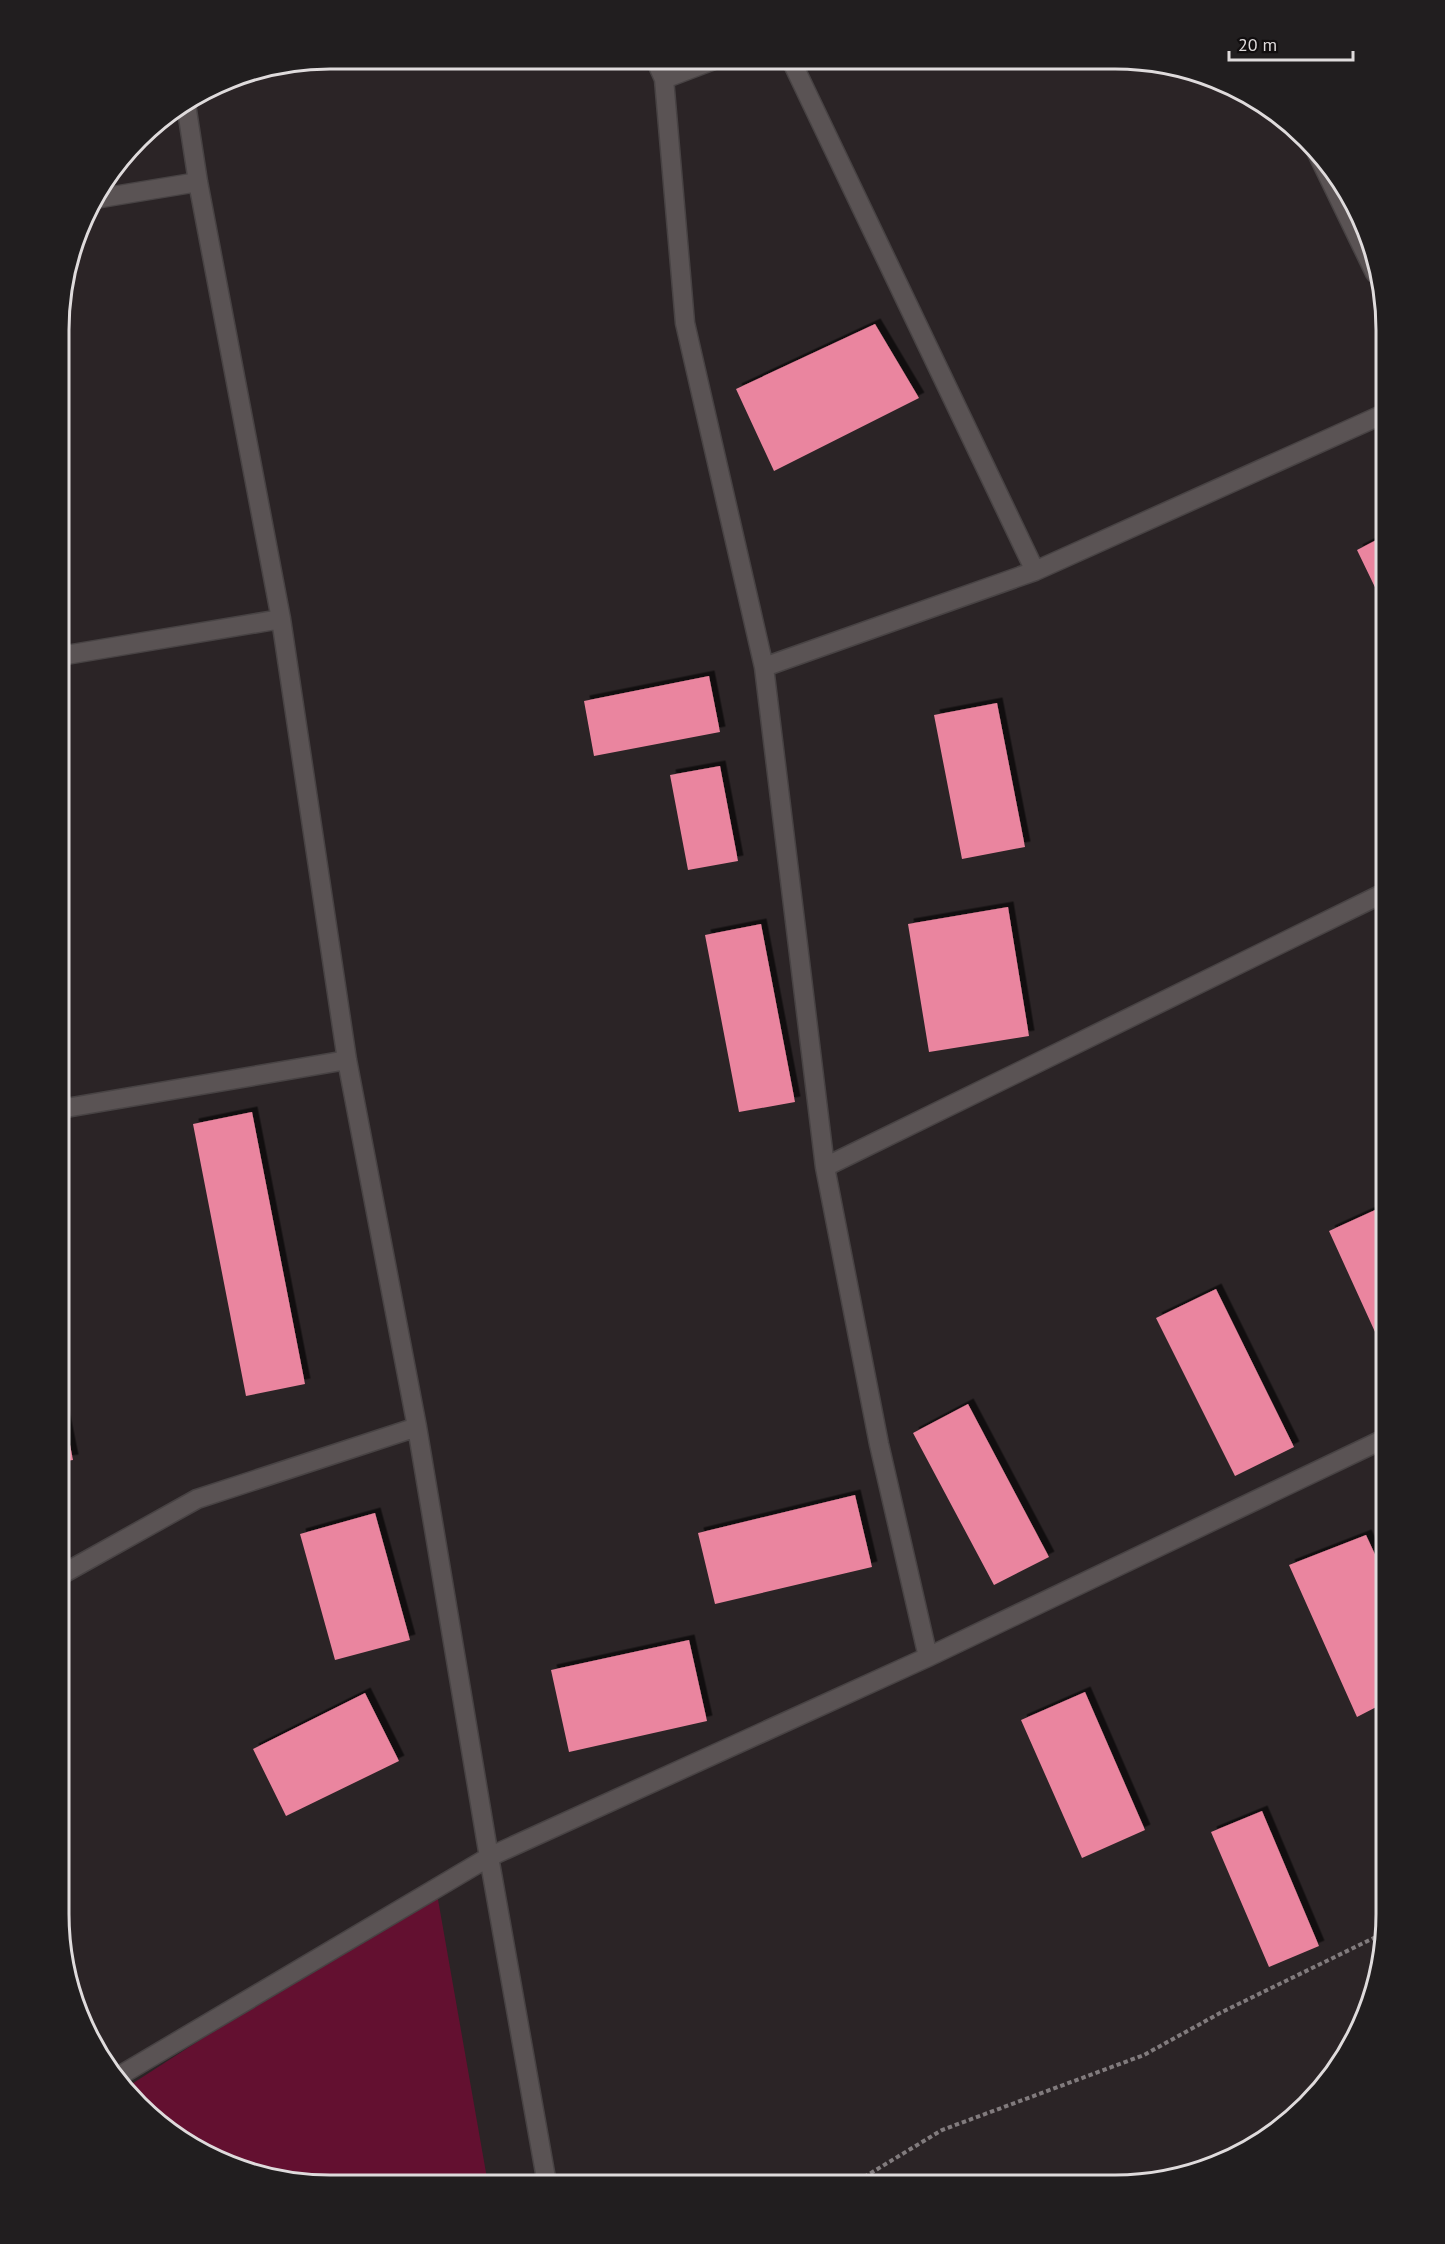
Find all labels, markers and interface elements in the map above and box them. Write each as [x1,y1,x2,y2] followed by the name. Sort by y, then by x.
[1229,24,1354,62] scale bar
[1238,33,1277,56] text: 20 m

